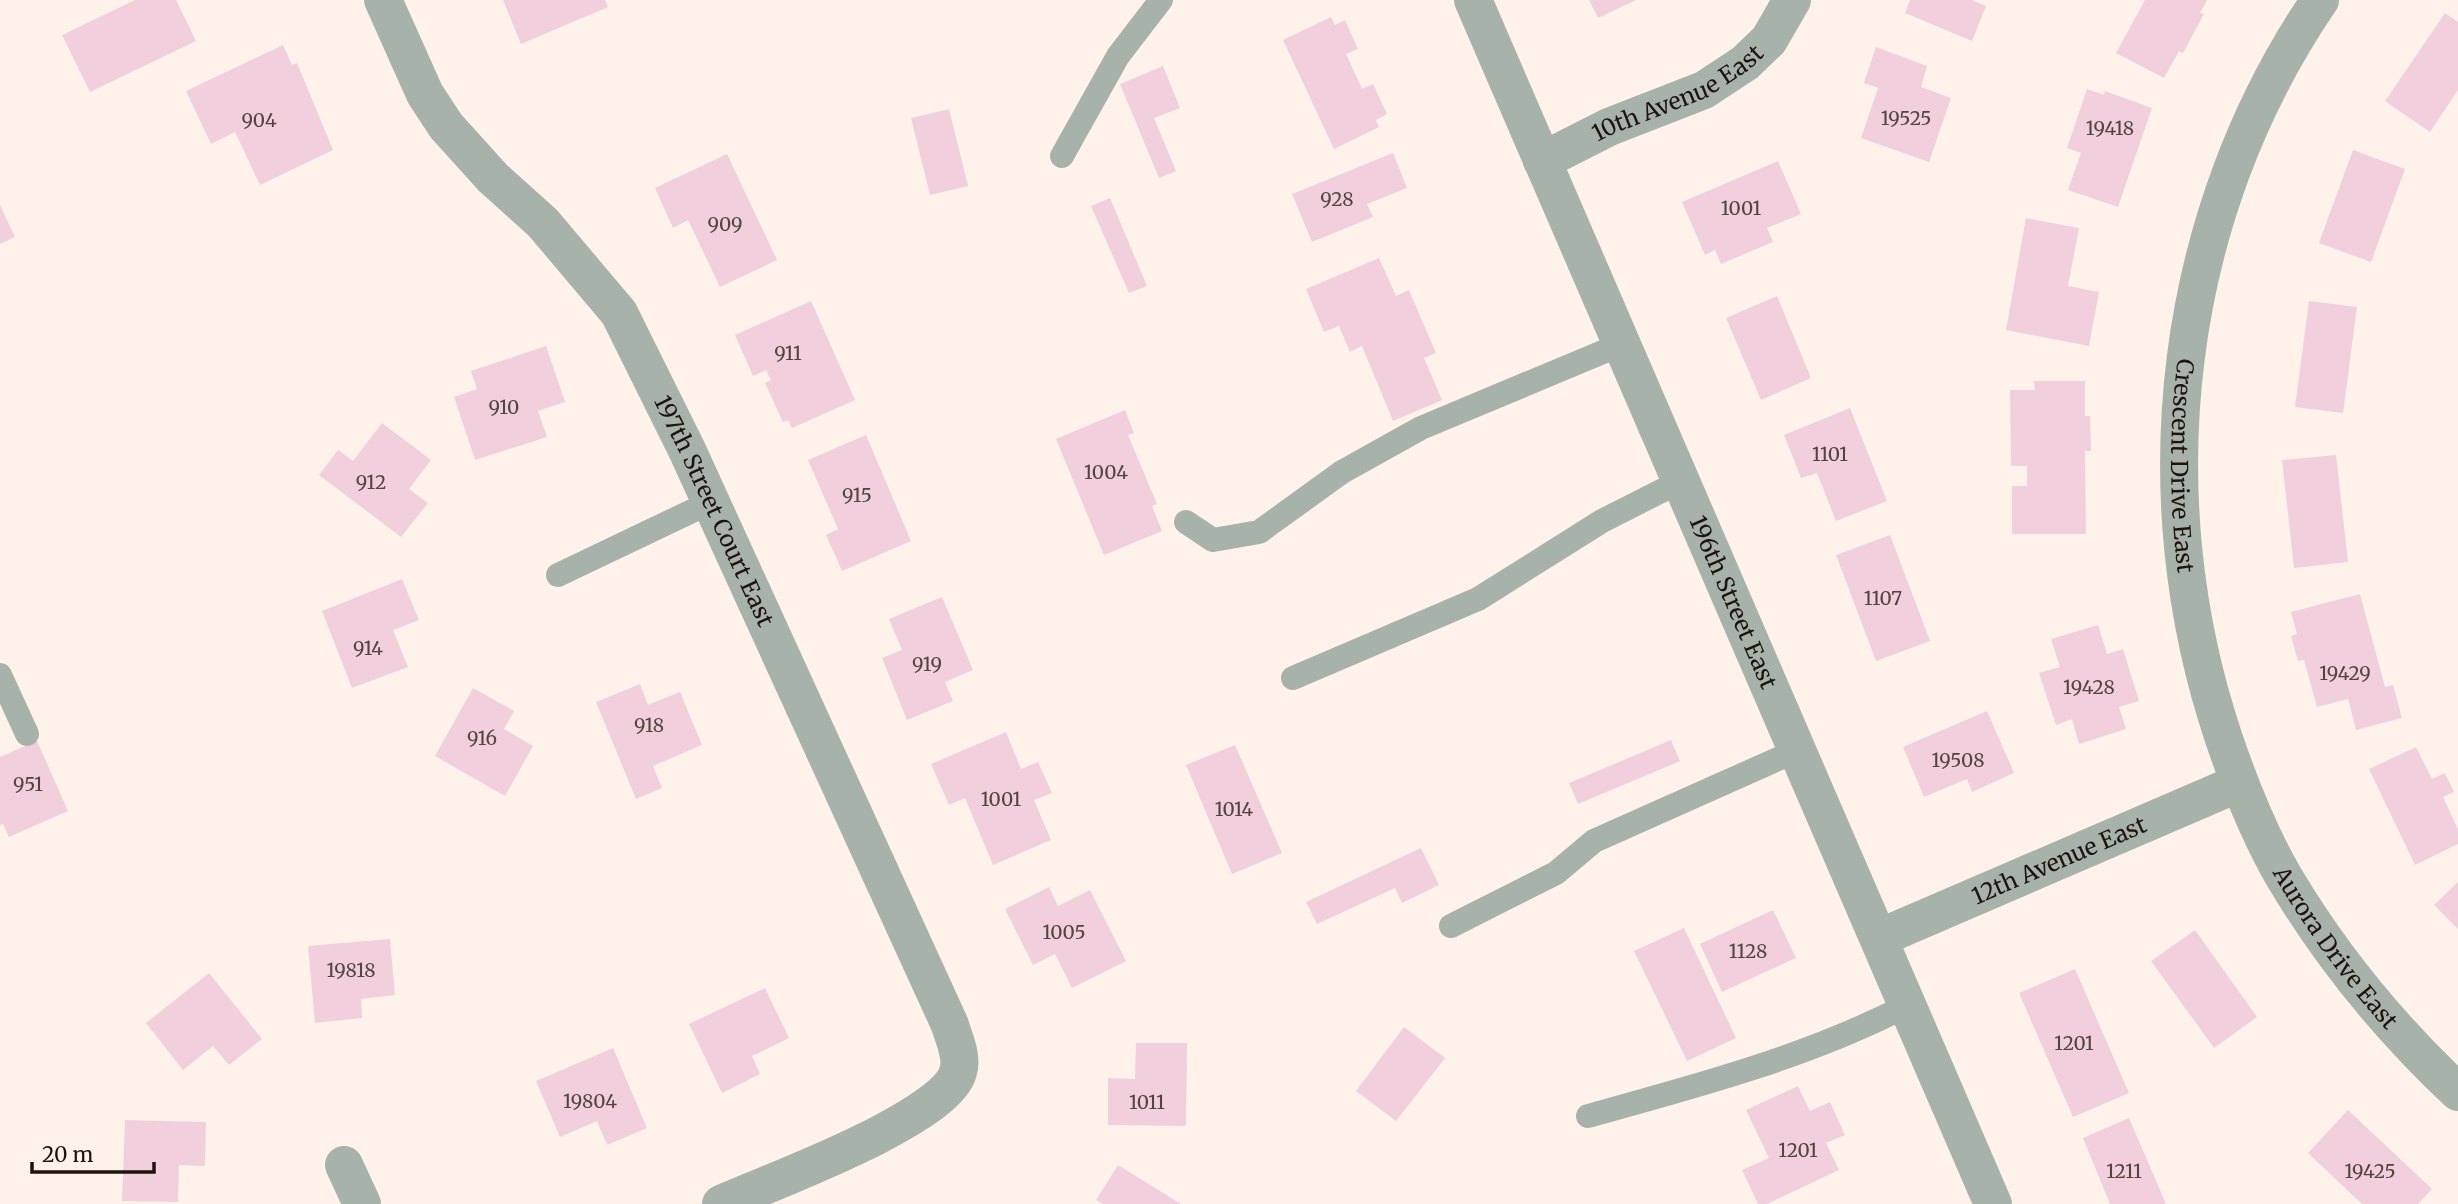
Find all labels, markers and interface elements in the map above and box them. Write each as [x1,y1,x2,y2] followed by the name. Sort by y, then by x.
[1587,38,1769,147] street label: 10th Avenue East
[1881,106,1931,130] house number: 19525
[241,108,277,132] house number: 904
[2086,116,2134,140] house number: 19418
[1320,187,1354,211] house number: 928
[1721,196,1762,220] house number: 1001
[707,212,743,236] house number: 909
[774,341,802,365] house number: 911
[2165,357,2201,574] street label: Crescent Drive East
[648,390,781,631] street label: 197th Street Court East
[489,395,519,419] house number: 910
[1812,442,1848,466] house number: 1101
[1084,460,1128,484] house number: 1004
[356,470,386,494] house number: 912
[842,483,872,507] house number: 915
[1683,511,1784,693] street label: 196th Street East
[1864,586,1902,610] house number: 1107
[353,636,383,660] house number: 914
[912,652,942,676] house number: 919
[2319,661,2371,685] house number: 19429
[2063,675,2115,699] house number: 19428
[634,713,664,737] house number: 918
[467,726,497,750] house number: 916
[1931,748,1985,772] house number: 19508
[13,772,43,796] house number: 951
[981,787,1022,811] house number: 1001
[1215,797,1254,821] house number: 1014
[1967,810,2151,910] street label: 12th Avenue East
[2266,860,2404,1035] street label: Aurora Drive East
[1042,920,1086,944] house number: 1005
[1729,939,1767,963] house number: 1128
[327,958,375,982] house number: 19818
[2054,1031,2094,1055] house number: 1201
[563,1089,617,1113] house number: 19804
[1129,1090,1165,1114] house number: 1011
[32,1130,154,1174] scale bar
[1778,1138,1818,1162] house number: 1201
[42,1141,94,1168] text: 20 m
[2106,1159,2142,1183] house number: 1211
[2344,1159,2396,1183] house number: 19425

